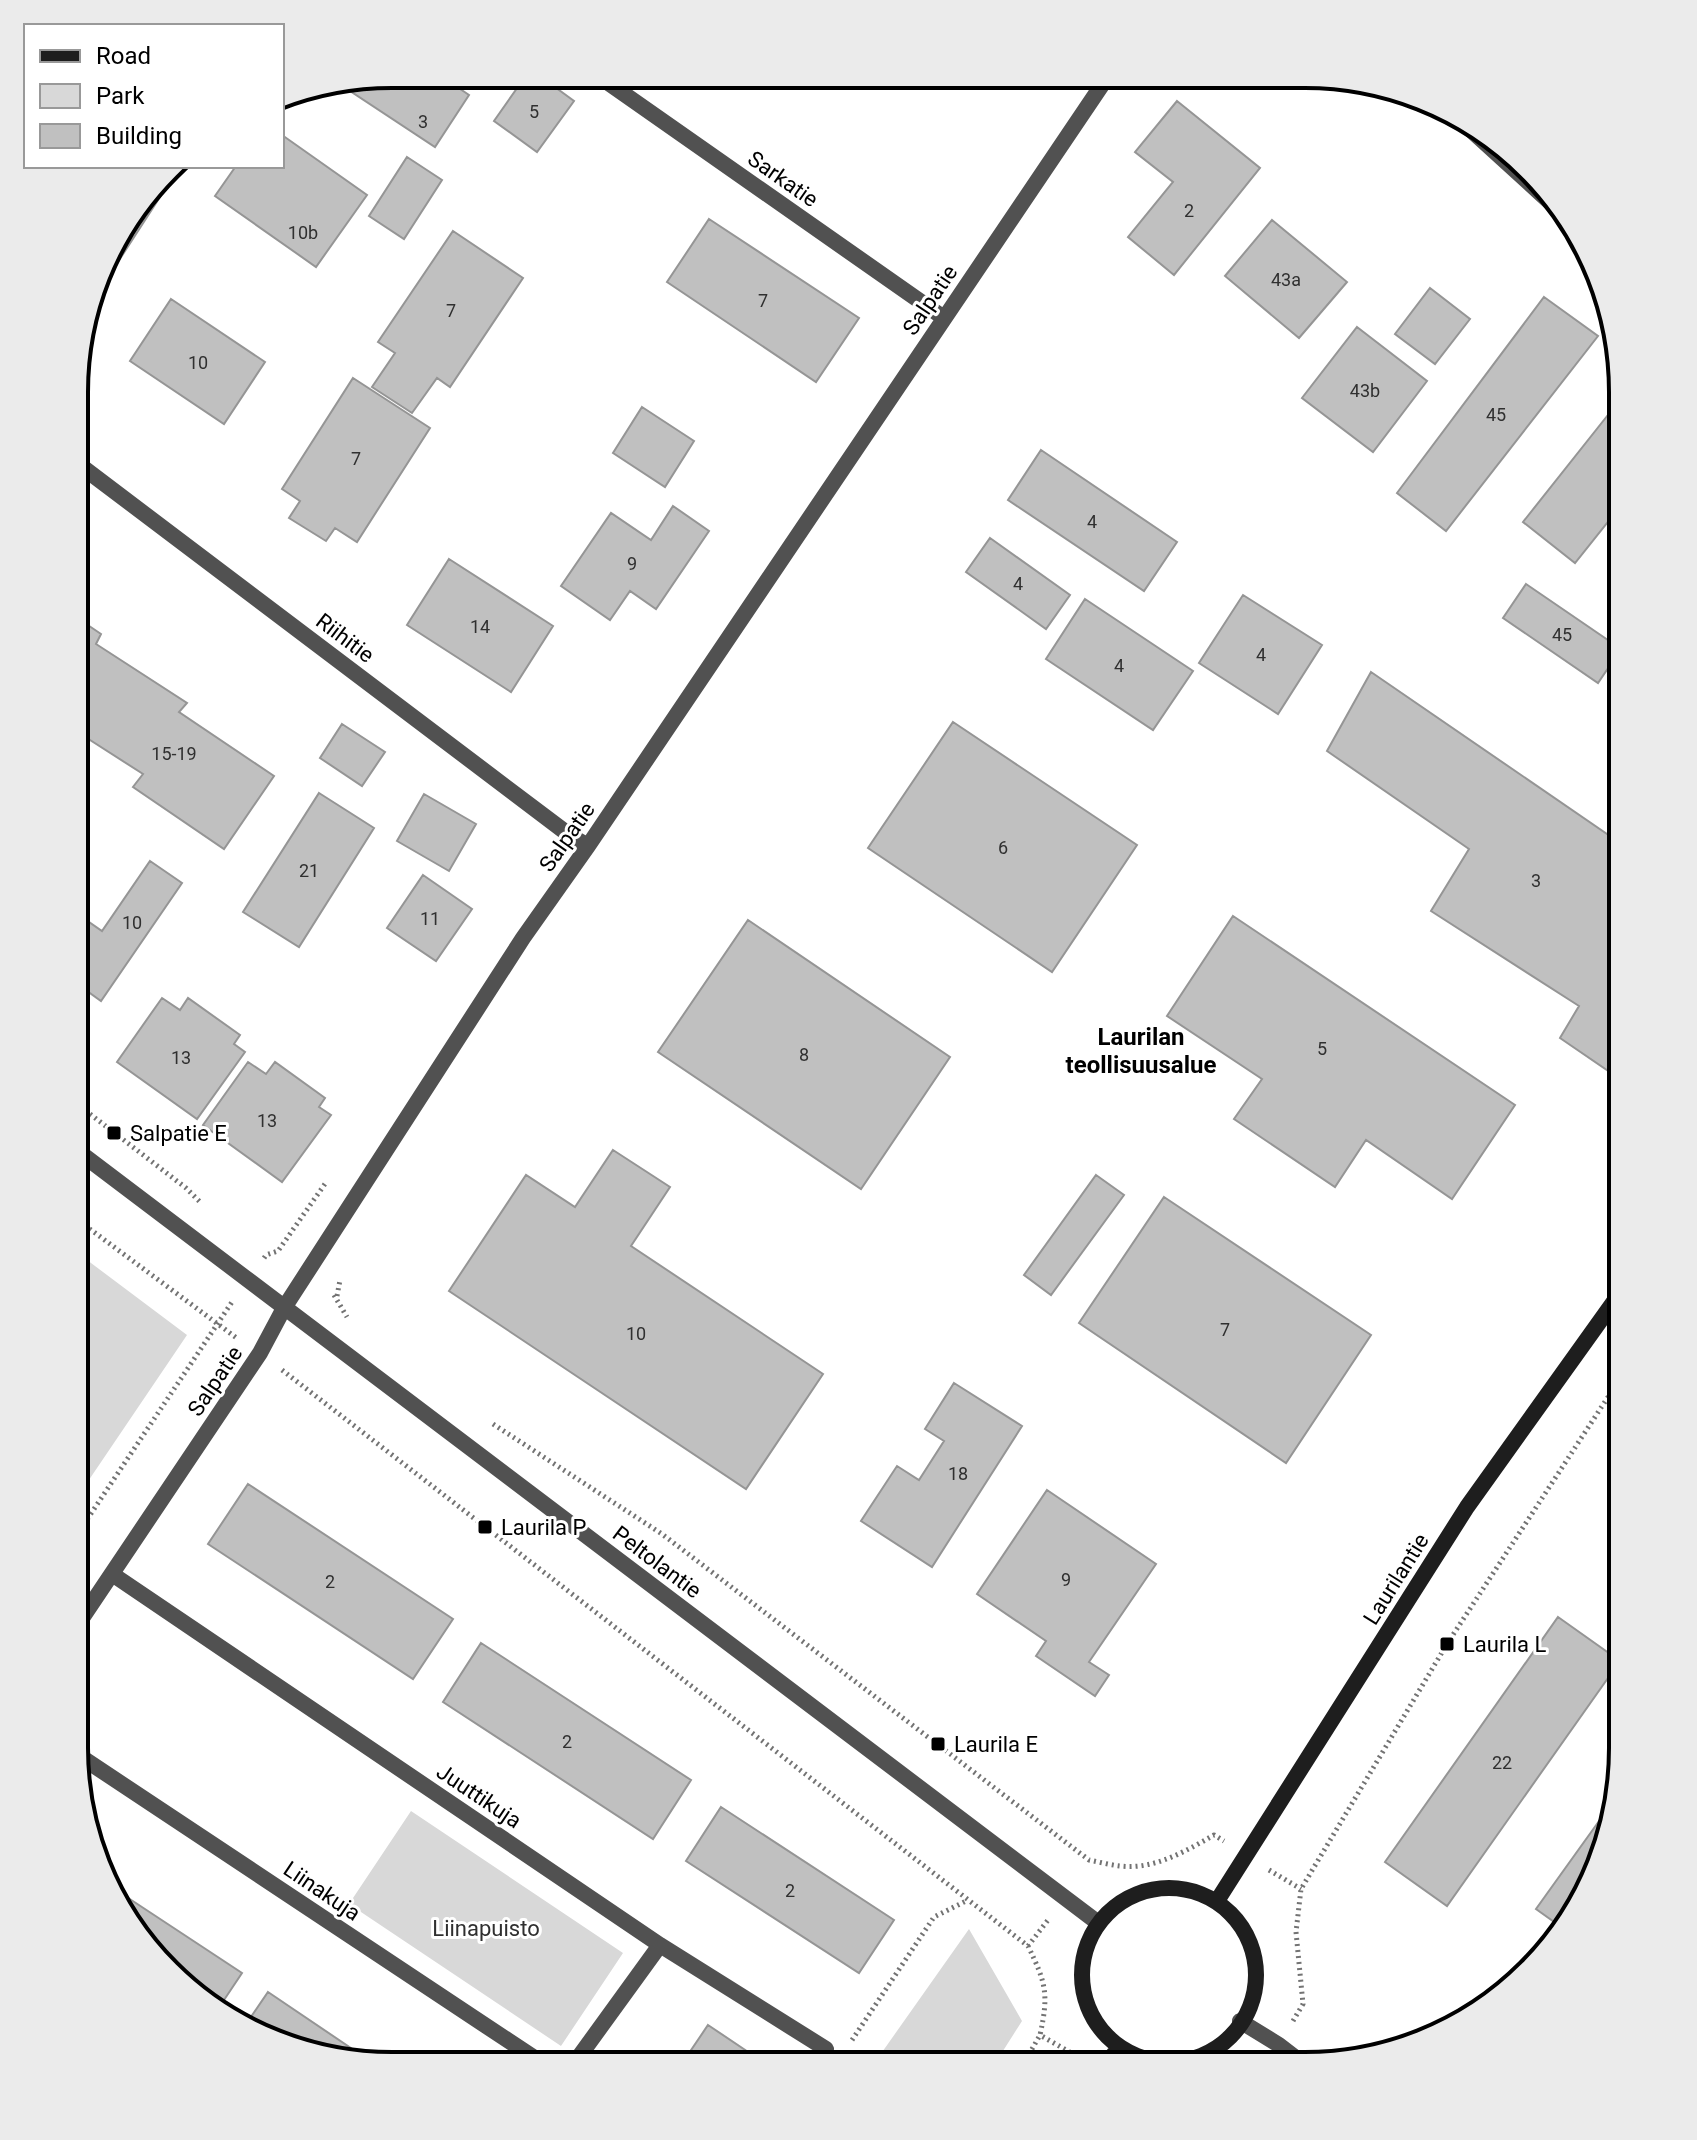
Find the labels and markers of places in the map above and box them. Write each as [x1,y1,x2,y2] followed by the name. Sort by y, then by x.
[130,1121,227,1146] place label: Salpatie E
[105,1124,123,1142] marker: Salpatie E
[501,1515,587,1540] place label: Laurila P
[476,1518,494,1536] marker: Laurila P
[1463,1632,1547,1657] place label: Laurila L
[1438,1635,1456,1653] marker: Laurila L
[954,1732,1038,1757] place label: Laurila E
[929,1735,947,1753] marker: Laurila E

